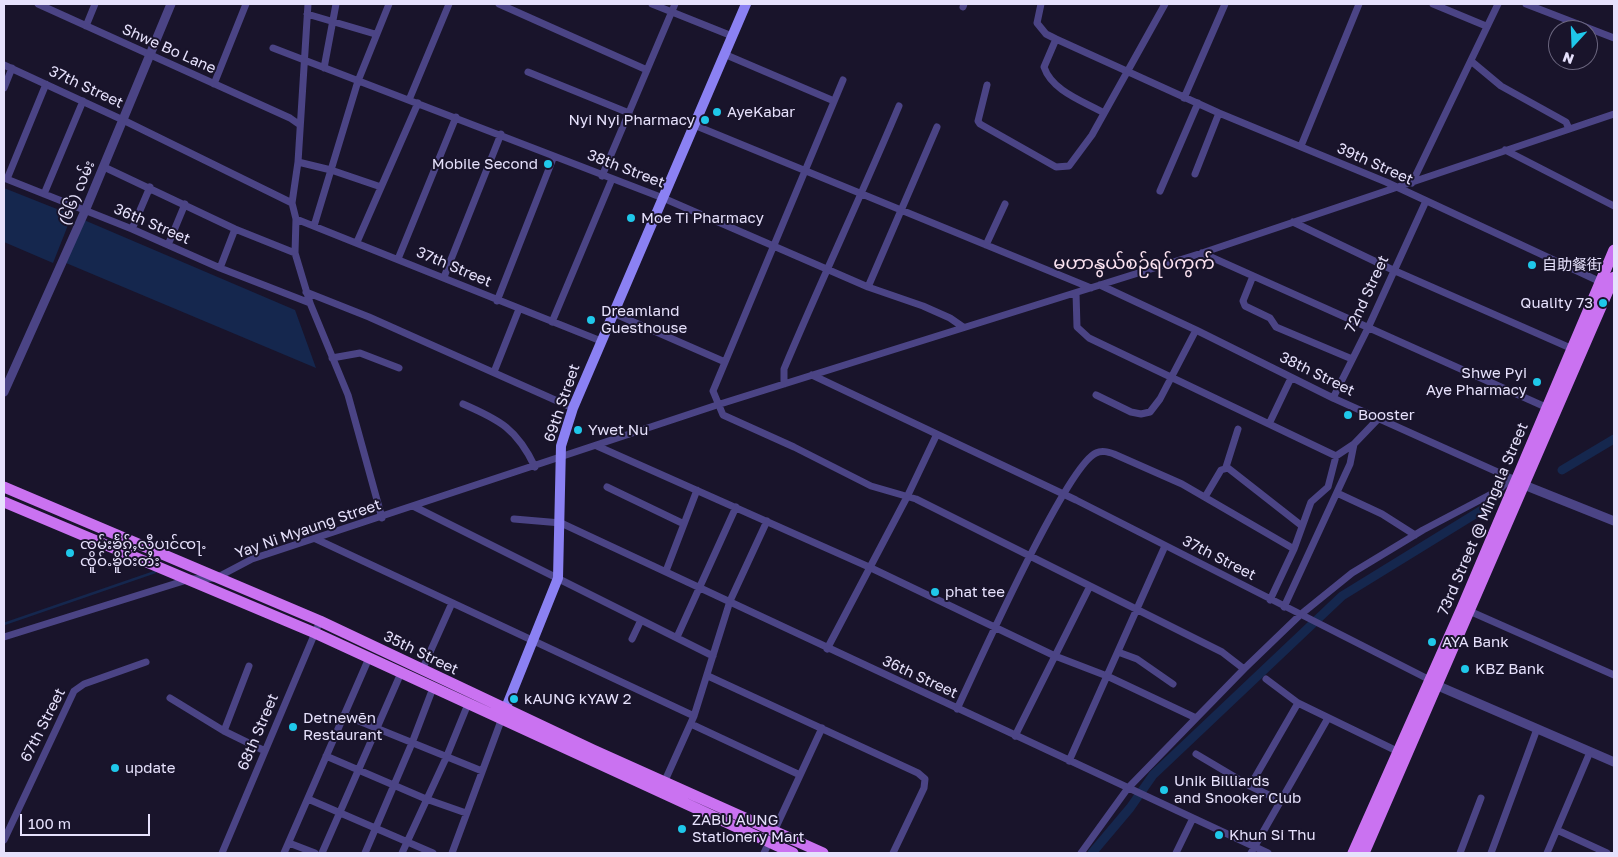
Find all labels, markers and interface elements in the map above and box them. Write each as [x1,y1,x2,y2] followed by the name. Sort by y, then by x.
[119,20,219,78] street label: Shwe Bo Lane
[1548,20,1598,70] north arrow
[1560,49,1576,68] text: N
[46,62,126,112] street label: 37th Street
[727,103,795,121] place label: AyeKabar
[711,106,723,118] marker: AyeKabar
[568,111,695,129] place label: Nyi Nyi Pharmacy
[699,114,711,126] marker: Nyi Nyi Pharmacy
[1334,139,1416,189] street label: 39th Street
[585,146,667,192] street label: 38th Street
[432,155,538,173] place label: Mobile Second
[55,158,99,228] street label: (၆၆) လမ်း
[542,158,554,170] marker: Mobile Second
[111,200,193,248] street label: 36th Street
[641,209,764,227] place label: Moe Ti Pharmacy
[625,212,637,224] marker: Moe Ti Pharmacy
[414,243,494,291] street label: 37th Street
[1053,252,1215,274] district label: မဟာနွယ်စဉ်ရပ်ကွက်
[1341,252,1393,336] street label: 72nd Street
[1542,256,1602,274] place label: 自助餐街
[1526,259,1538,271] marker: 自助餐街
[1520,294,1593,312] place label: Quality 73
[1597,297,1609,309] marker: Quality 73
[601,302,687,337] place label: Dreamland Guesthouse
[585,314,597,326] marker: Dreamland Guesthouse
[1277,348,1357,400] street label: 38th Street
[540,362,584,444] street label: 69th Street
[1426,364,1527,399] place label: Shwe Pyi Aye Pharmacy
[1531,376,1543,388] marker: Shwe Pyi Aye Pharmacy
[1358,406,1415,424] place label: Booster
[1342,409,1354,421] marker: Booster
[1434,420,1532,618] street label: 73rd Street @ Mingala Street
[588,421,648,439] place label: Ywet Nu
[572,424,584,436] marker: Ywet Nu
[233,496,383,562] street label: Yay Ni Myaung Street
[1179,532,1259,584] street label: 37th Street
[80,535,206,570] place label: ၸုမ်းၶႅၵ်ႇလီပၢင်ၸႃႉ ၸိူဝ်ႉၶိူဝ်းတႆး
[64,547,76,559] marker: ၸုမ်းၶႅၵ်ႇလီပၢင်ၸႃႉ ၸိူဝ်ႉၶိူဝ်းတႆး
[945,583,1005,601] place label: phat tee
[929,586,941,598] marker: phat tee
[381,627,461,679] street label: 35th Street
[1442,633,1509,651] place label: AYA Bank
[1426,636,1438,648] marker: AYA Bank
[879,652,961,702] street label: 36th Street
[1475,660,1544,678] place label: KBZ Bank
[1459,663,1471,675] marker: KBZ Bank
[17,685,69,765] street label: 67th Street
[524,690,631,708] place label: kAUNG kYAW 2
[234,691,282,773] street label: 68th Street
[508,693,520,705] marker: kAUNG kYAW 2
[303,709,382,744] place label: Detnewēn Restaurant
[287,721,299,733] marker: Detnewēn Restaurant
[125,759,176,777] place label: update
[109,762,121,774] marker: update
[1174,772,1301,807] place label: Unik Billiards and Snooker Club
[1158,784,1170,796] marker: Unik Billiards and Snooker Club
[22,804,152,836] scale bar
[692,811,805,846] place label: ZABU AUNG Stationery Mart
[28,814,71,832] text: 100 m
[676,823,688,835] marker: ZABU AUNG Stationery Mart
[1229,826,1316,844] place label: Khun Si Thu
[1213,829,1225,841] marker: Khun Si Thu

